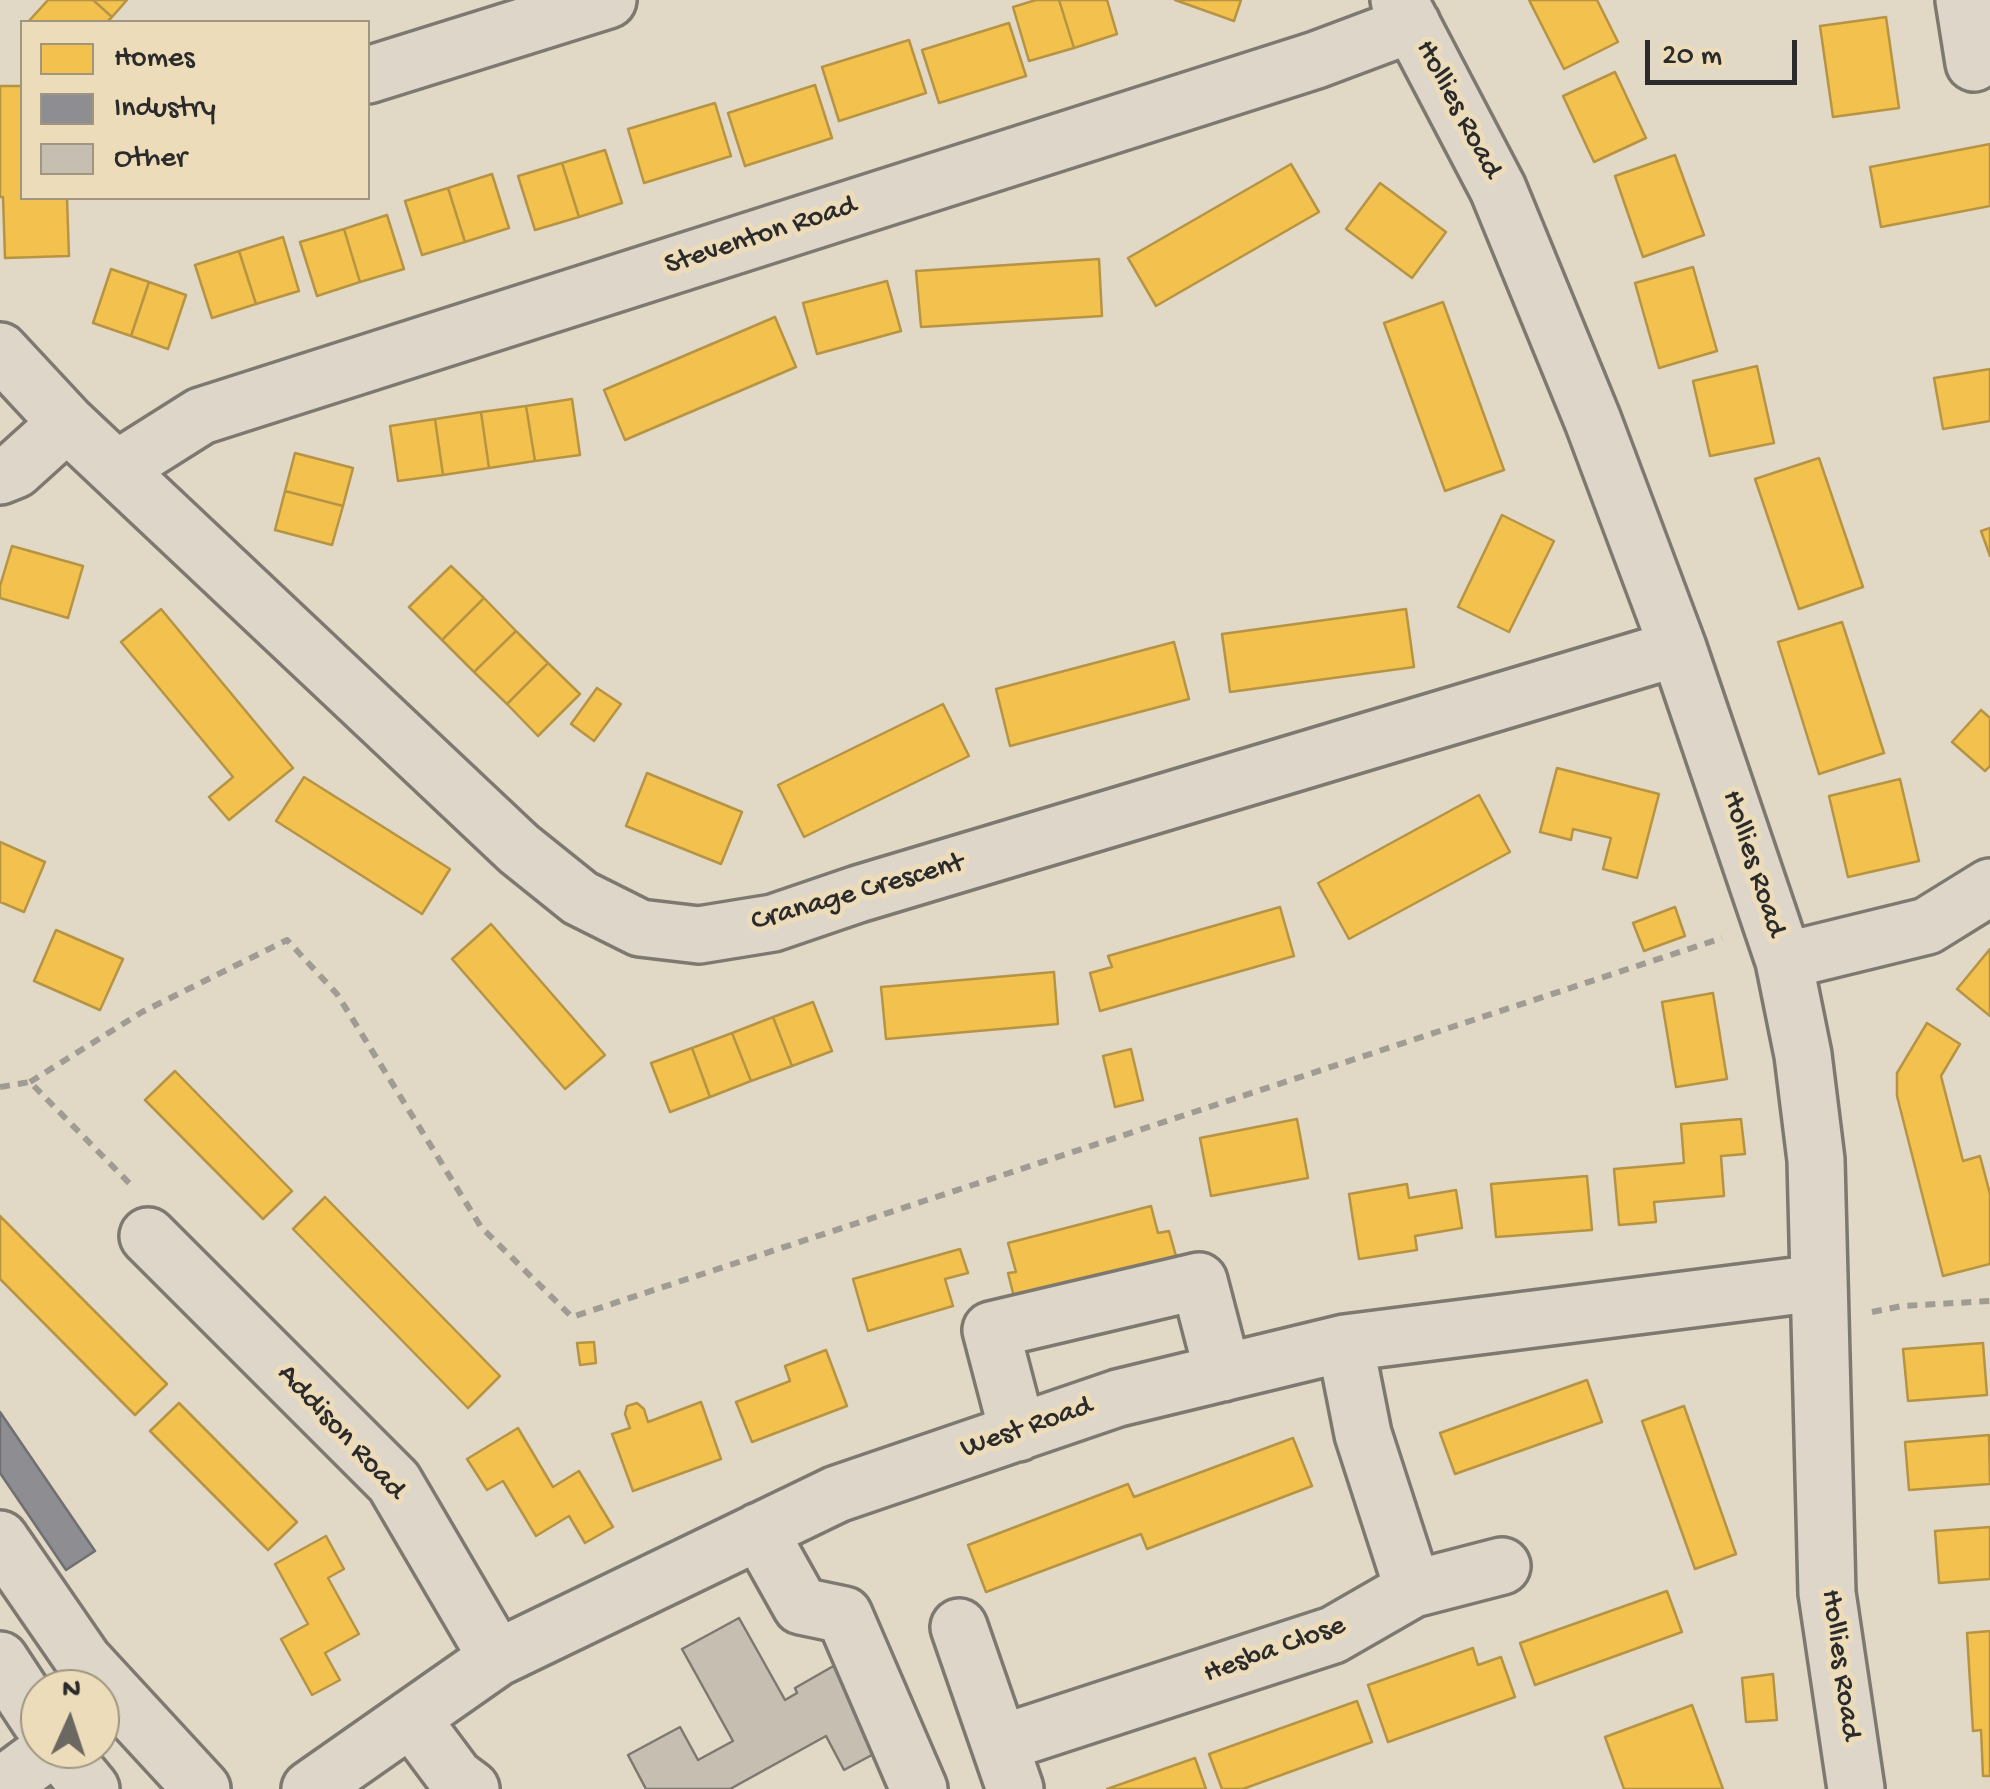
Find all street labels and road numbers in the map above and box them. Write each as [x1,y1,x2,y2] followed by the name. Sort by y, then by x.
[1406,35,1508,185] street label: Hollies Road
[661,189,861,285] street label: Steventon Road
[1711,786,1793,942] street label: Hollies Road
[747,846,969,942] street label: Cranage Crescent
[268,1358,412,1508] street label: Addison Road
[956,1390,1098,1468] street label: West Road
[1811,1587,1867,1743] street label: Hollies Road
[1199,1609,1351,1693] street label: Hesba Close

